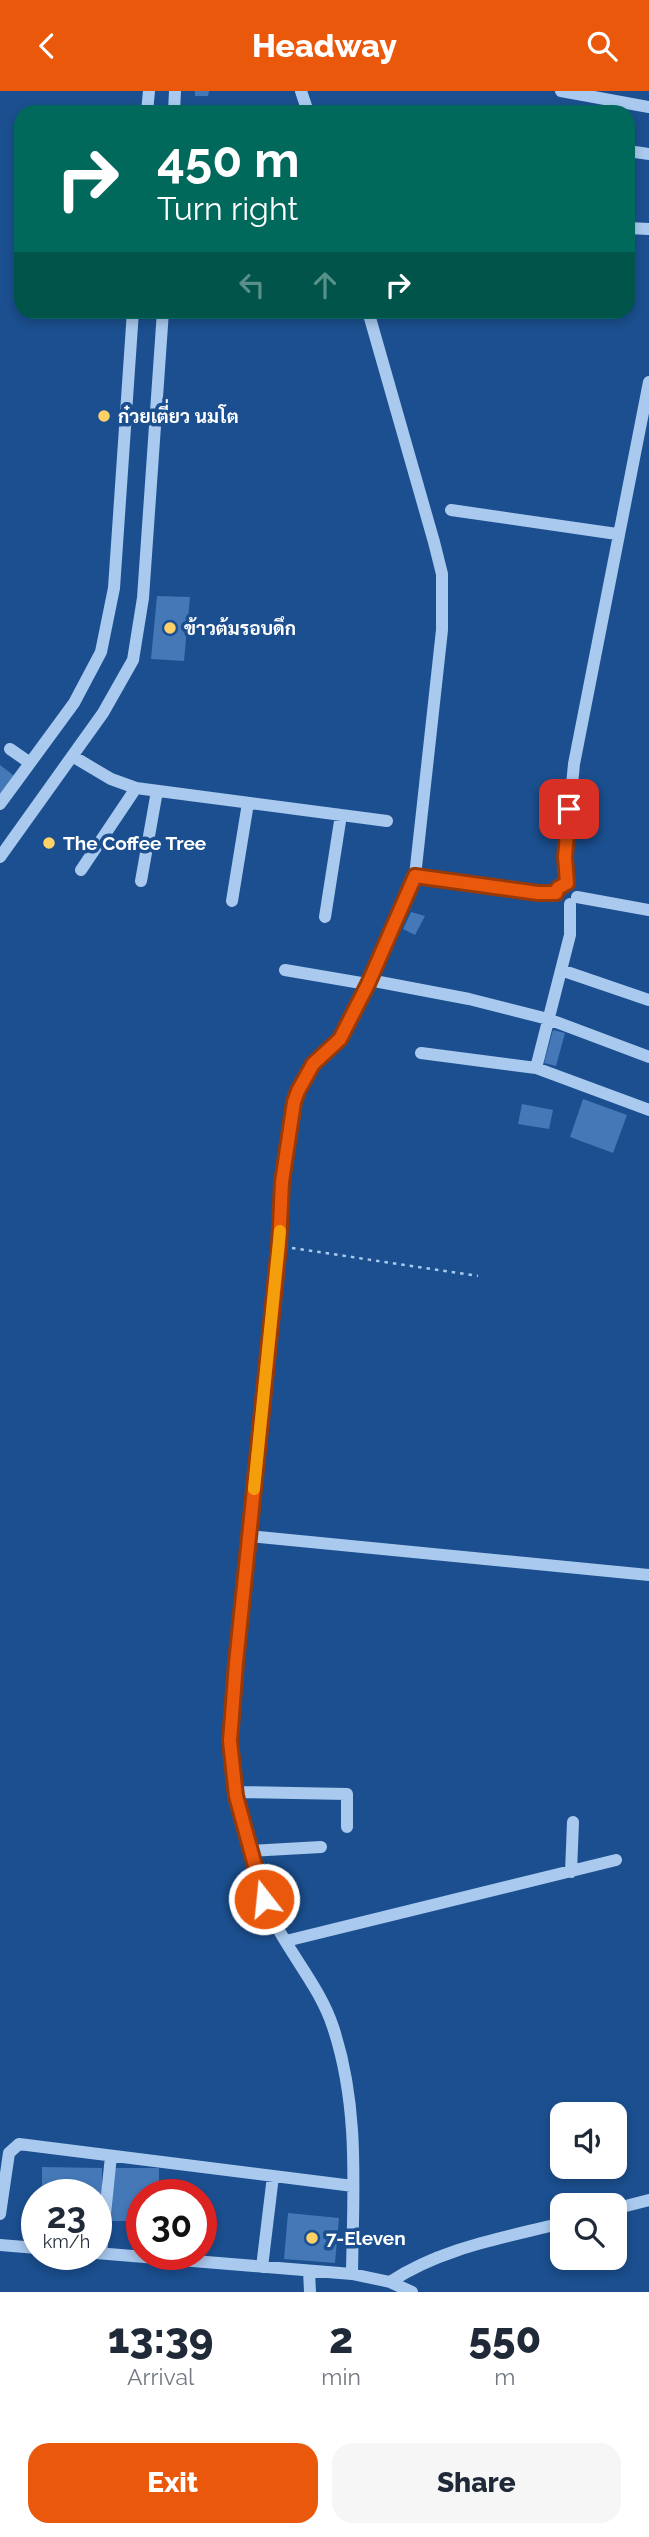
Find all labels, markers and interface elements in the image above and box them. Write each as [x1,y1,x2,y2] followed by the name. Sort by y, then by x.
[28,27,66,65] icon: back
[252,27,397,64] text: Headway
[583,27,621,65] icon: search
[157,131,300,188] text: 450 m
[42,133,133,224] icon: right
[157,190,298,227] text: Turn right
[233,266,271,304] icon: left
[306,266,344,304] icon: ahead
[379,266,417,304] icon: right
[118,399,239,427] place label: ก๋วยเตี่ยว นมโต
[96,408,112,424] marker: ก๋วยเตี่ยว นมโต
[184,616,296,639] place label: ข้าวต้มรอบดึก
[162,620,178,636] marker: ข้าวต้มรอบดึก
[539,779,599,839] pin
[550,790,588,828] icon: arrive
[63,832,206,854] place label: The Coffee Tree
[41,835,57,851] marker: The Coffee Tree
[227,1862,301,1936] position arrow
[550,2102,627,2270] map controls
[550,2102,627,2179] button: sound
[126,2179,217,2270] speed limit sign: 30
[550,2193,627,2270] button: search
[47,2195,86,2236] text: 23
[326,2227,406,2249] place label: 7-Eleven
[304,2230,320,2246] marker: 7-Eleven
[43,2231,90,2252] text: km/h
[108,2314,214,2363] text: 13:39
[329,2314,353,2363] text: 2
[469,2314,541,2363] text: 550
[127,2363,194,2390] text: Arrival
[321,2363,361,2390] text: min
[494,2363,515,2390] text: m
[28,2443,318,2523] button: Exit
[332,2443,621,2523] button: Share

